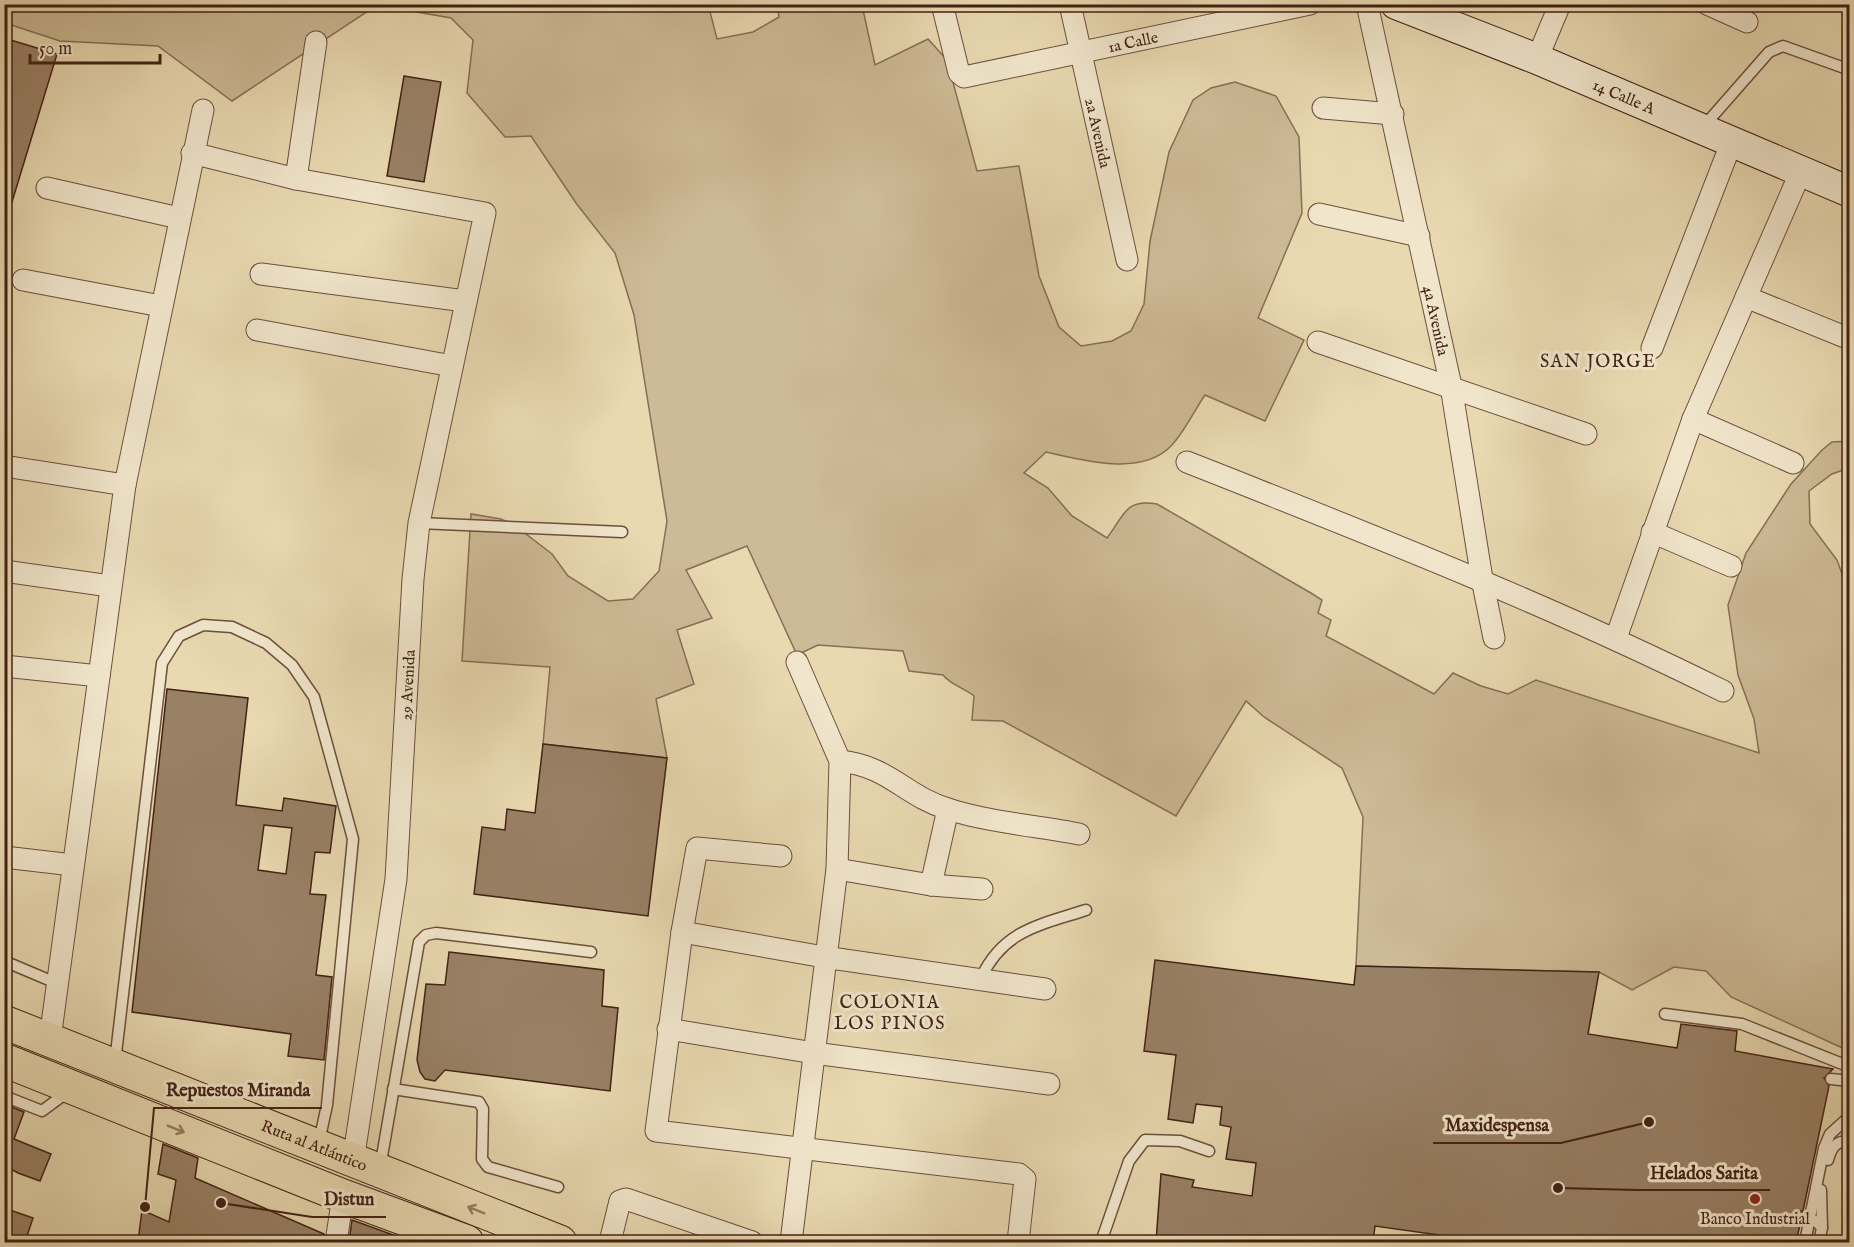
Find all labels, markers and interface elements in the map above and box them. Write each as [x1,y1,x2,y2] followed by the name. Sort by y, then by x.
[30,27,160,65] scale bar
[1106,28,1160,58] street label: 1a Calle
[39,38,72,61] text: 50 m
[1589,76,1659,120] street label: 14 Calle A
[1079,96,1114,170] street label: 2a Avenida
[1417,284,1452,358] street label: 4a Avenida
[1540,351,1656,374] district label: SAN JORGE
[397,649,421,721] street label: 29 Avenida
[834,992,946,1036] district label: COLONIA LOS PINOS
[154,1072,322,1108] callout: Repuestos Miranda
[166,1080,312,1103] text: Repuestos Miranda
[1433,1107,1561,1143] callout: Maxidespensa
[1445,1115,1550,1138] text: Maxidespensa
[258,1117,370,1177] street label: Ruta al Atlántico
[166,1124,184,1135] one-way arrow
[1638,1154,1770,1190] callout: Helados Sarita
[1650,1163,1759,1186] text: Helados Sarita
[312,1181,386,1217] callout: Distun
[324,1189,375,1212] text: Distun
[1748,1192,1762,1206] marker: Banco Industrial
[468,1204,486,1215] one-way arrow
[1700,1210,1811,1230] place label: Banco Industrial

